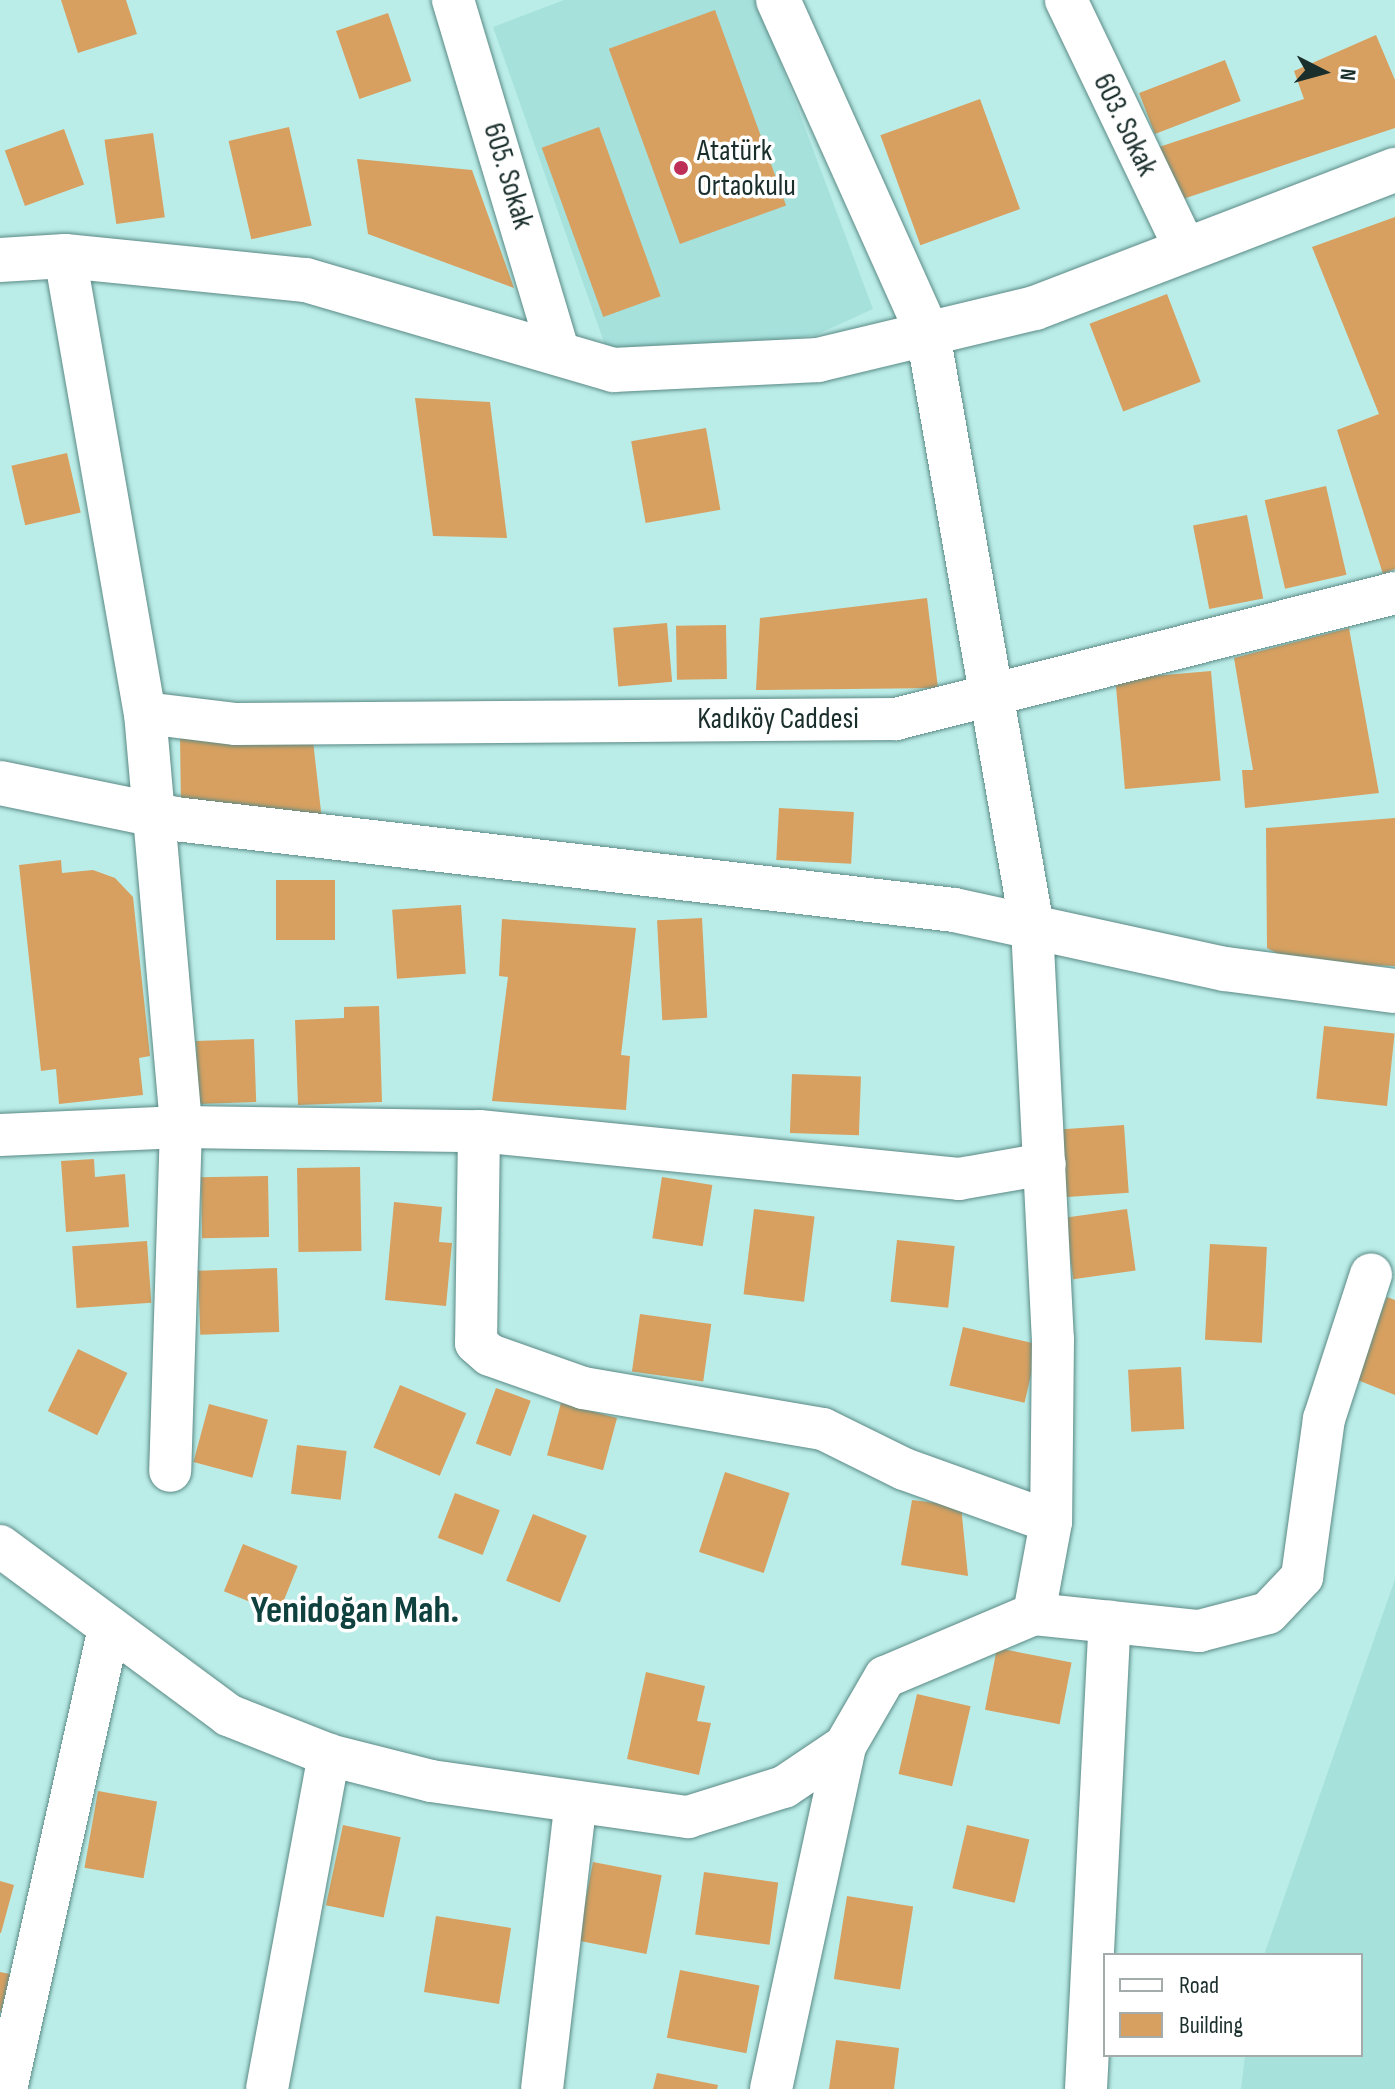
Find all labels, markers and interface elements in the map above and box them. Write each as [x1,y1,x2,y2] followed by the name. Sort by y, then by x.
[1283,32,1363,112] north arrow
[1333,67,1361,82] text: N
[1085,68,1165,182] street label: 603. Sokak
[475,119,541,233] street label: 605. Sokak
[697,133,796,204] place label: Atatürk Ortaokulu
[672,159,690,177] marker: Atatürk Ortaokulu
[697,701,859,737] street label: Kadıköy Caddesi
[251,1588,459,1634] district label: Yenidoğan Mah.
[1103,1953,1363,2057] legend
[1179,1971,1219,2000] text: Road
[1179,2011,1243,2040] text: Building

